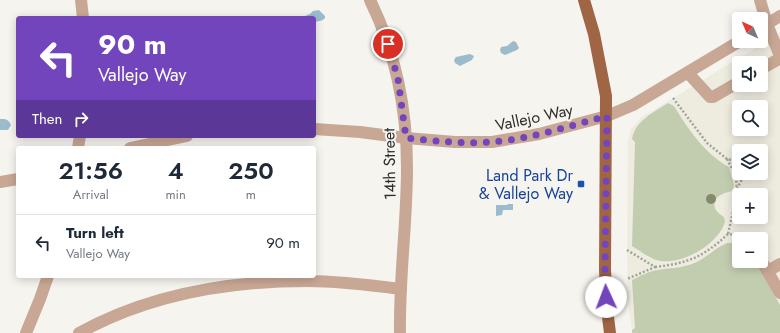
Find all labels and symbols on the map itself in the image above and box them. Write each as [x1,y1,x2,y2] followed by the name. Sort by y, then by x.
[732,12,768,48] north arrow
[371,27,405,61] pin
[493,98,576,137] street label: Vallejo Way
[377,128,402,200] street label: 14th Street
[479,164,574,205] place label: Land Park Dr & Vallejo Way
[576,179,586,189] marker: Land Park Dr & Vallejo Way
[585,276,627,318] position arrow

